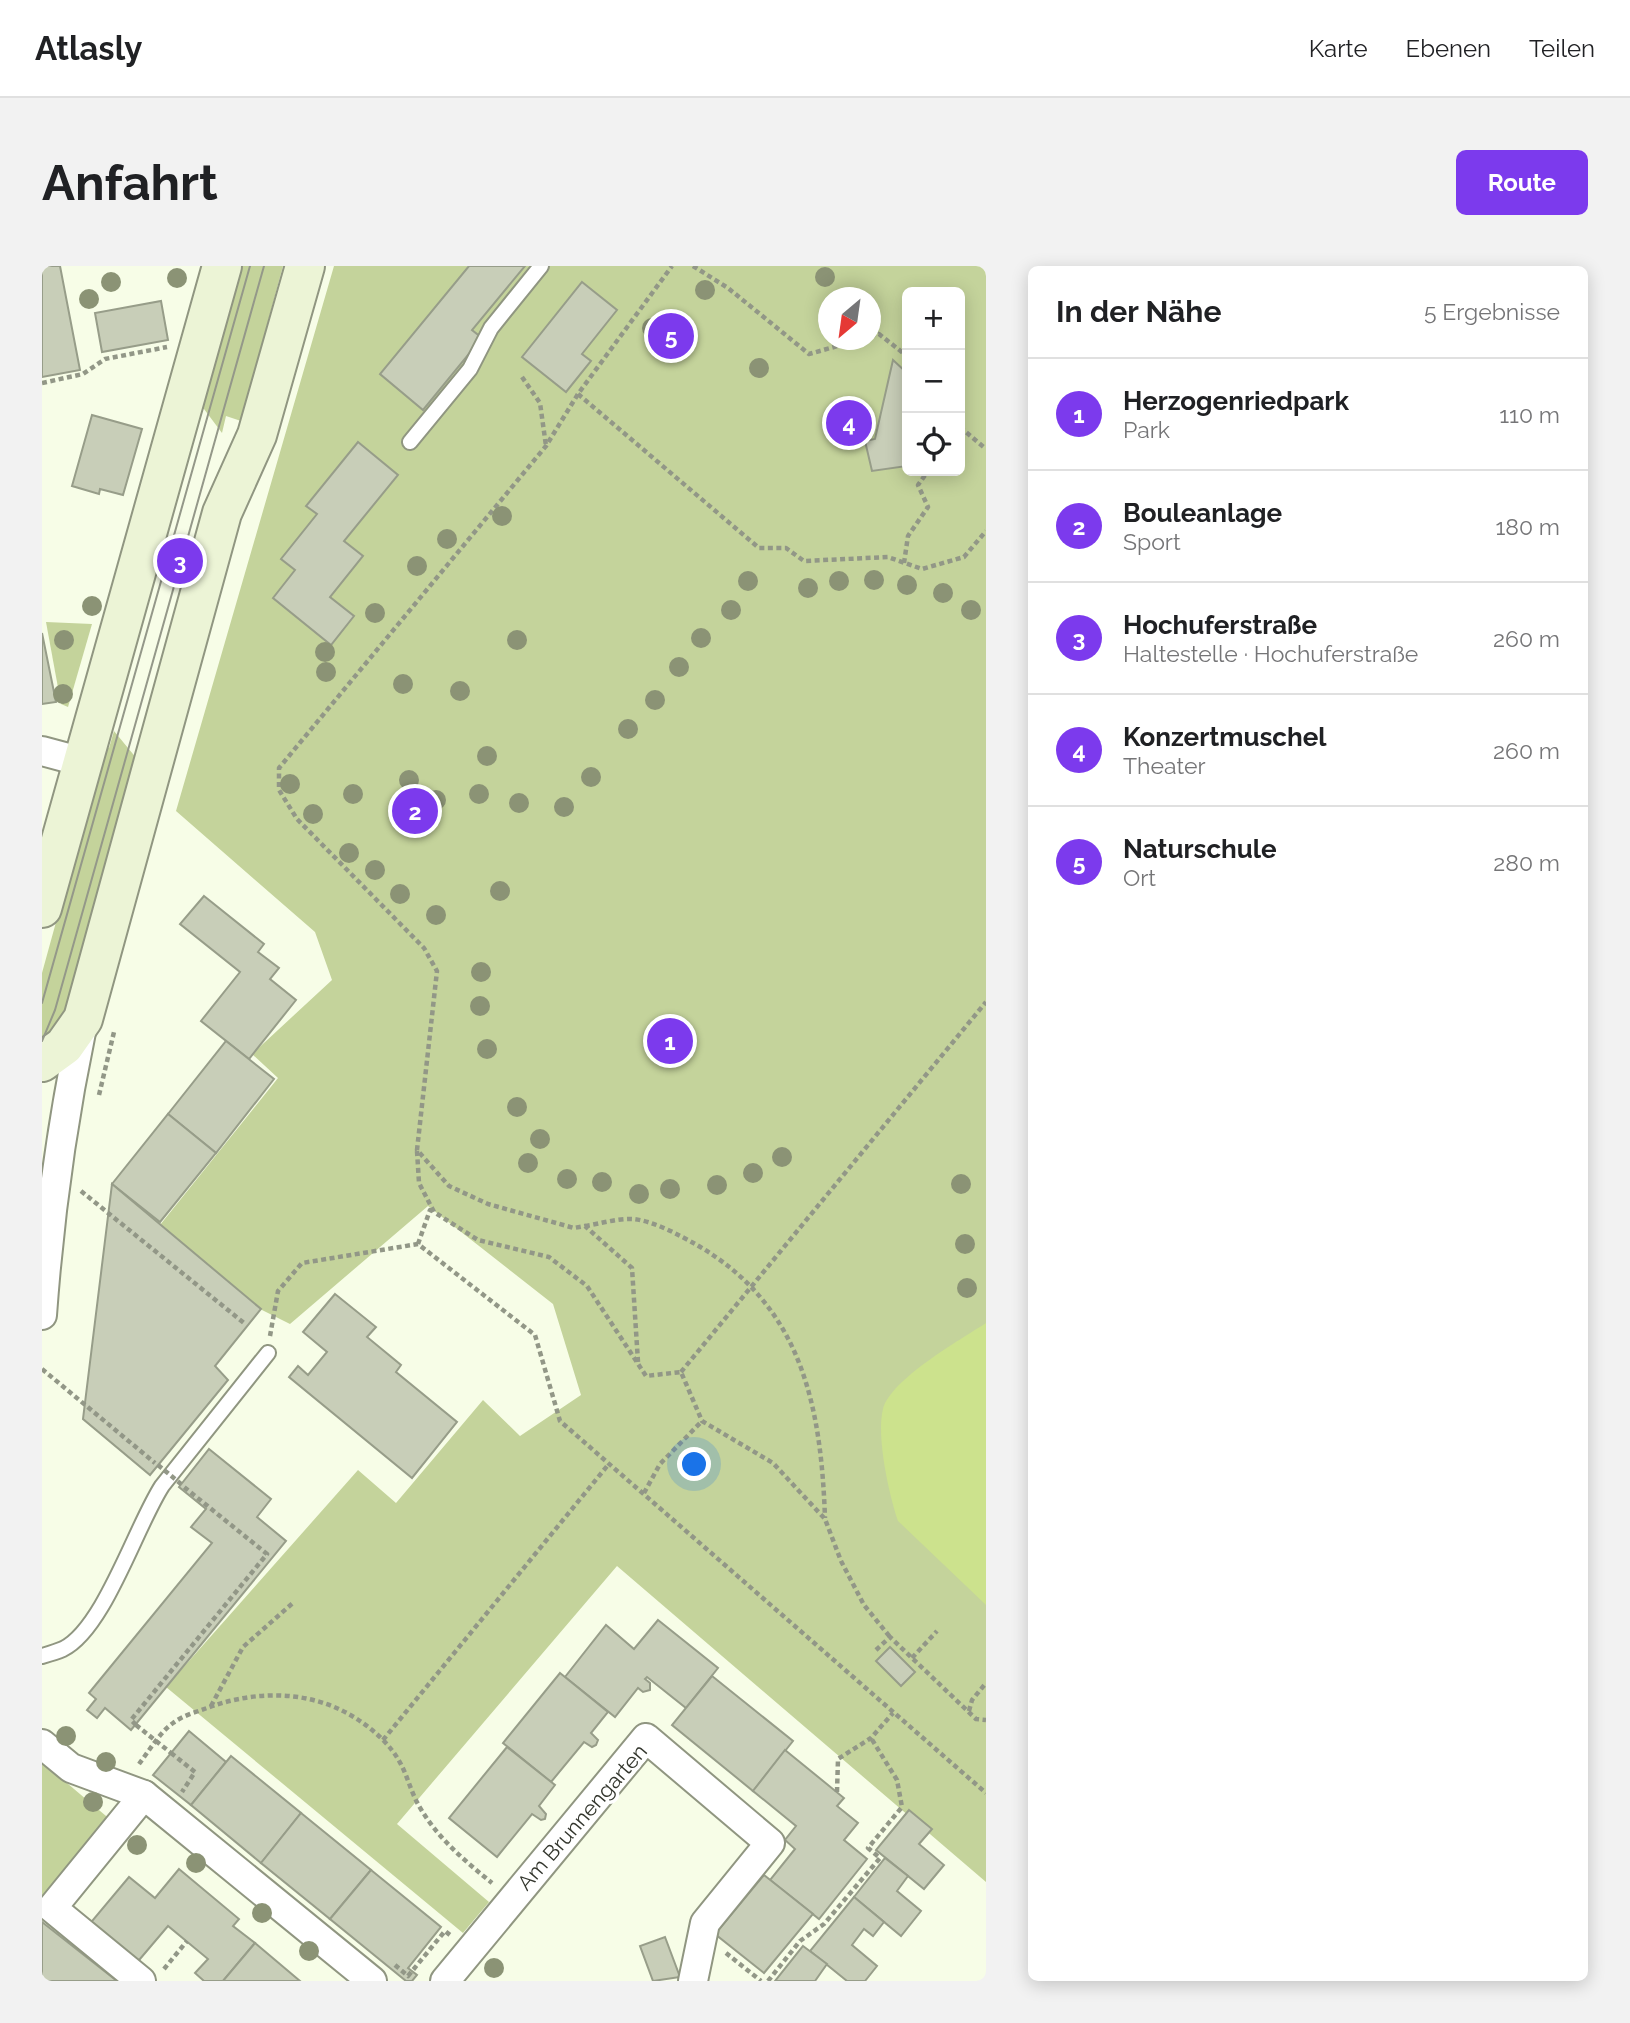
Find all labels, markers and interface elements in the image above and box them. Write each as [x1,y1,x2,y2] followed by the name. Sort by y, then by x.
[35,29,142,68] text: Atlasly
[1309,34,1368,63] text: Karte
[1406,34,1491,63] text: Ebenen
[1529,34,1595,63] text: Teilen
[1456,150,1588,215] button: Route
[42,154,218,211] text: Anfahrt
[818,287,881,350] north arrow
[902,287,965,476] map controls
[902,287,965,350] button: +
[1056,294,1221,329] text: In der Nähe
[1424,298,1560,325] text: 5 Ergebnisse
[648,310,694,362] pin: 5
[902,350,965,413] button: −
[1123,386,1349,416] text: Herzogenriedpark
[826,397,872,449] pin: 4
[1073,401,1085,428] text: 1
[1499,401,1560,428] text: 110 m
[902,413,965,476] button: locate
[1123,416,1170,443] text: Park
[1123,498,1282,528] text: Bouleanlage
[1073,513,1085,540] text: 2
[1495,513,1560,540] text: 180 m
[1123,528,1181,555] text: Sport
[157,535,203,587] pin: 3
[1123,610,1317,640] text: Hochuferstraße
[1073,625,1085,652] text: 3
[1493,625,1560,652] text: 260 m
[1123,640,1418,667] text: Haltestelle · Hochuferstraße
[1123,722,1326,752] text: Konzertmuschel
[1072,737,1086,764] text: 4
[1493,737,1560,764] text: 260 m
[1123,752,1205,779] text: Theater
[392,785,438,837] pin: 2
[1123,834,1277,864] text: Naturschule
[1073,849,1085,876] text: 5
[1493,849,1560,876] text: 280 m
[1123,864,1156,891] text: Ort
[647,1015,693,1067] pin: 1
[677,1447,711,1481] your location
[512,1739,652,1895] street label: Am Brunnengarten

